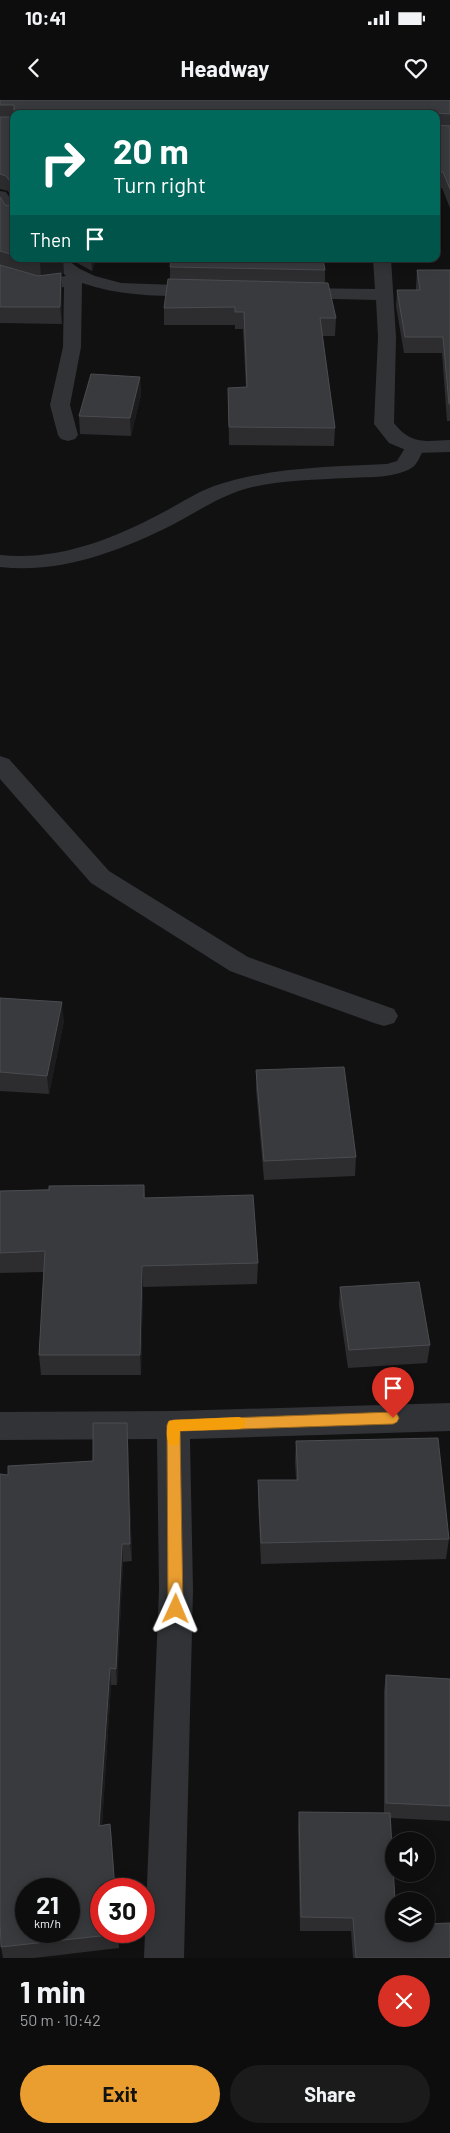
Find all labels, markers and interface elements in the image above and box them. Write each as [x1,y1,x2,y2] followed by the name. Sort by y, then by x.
[25,6,66,29] text: 10:41
[20,54,48,82] icon: back
[402,54,430,82] icon: heart
[181,55,269,81] text: Headway
[113,129,189,171] text: 20 m
[30,130,95,195] icon: right
[113,171,206,197] text: Turn right
[81,225,109,253] icon: arrive
[30,228,71,251] text: Then
[372,1367,414,1418] pin
[379,1374,407,1402] icon: arrive
[149,1582,201,1634] position arrow
[385,1832,435,1942] map controls
[385,1832,435,1882] button: sound
[90,1878,155,1943] speed limit sign: 30
[36,1889,59,1919] text: 21
[385,1892,435,1942] button: layers
[34,1916,61,1930] text: km/h
[20,1973,86,2009] text: 1 min
[378,1975,430,2027] button: close
[20,2010,101,2029] text: 50 m · 10:42
[20,2065,220,2123] button: Exit
[230,2065,430,2123] button: Share

